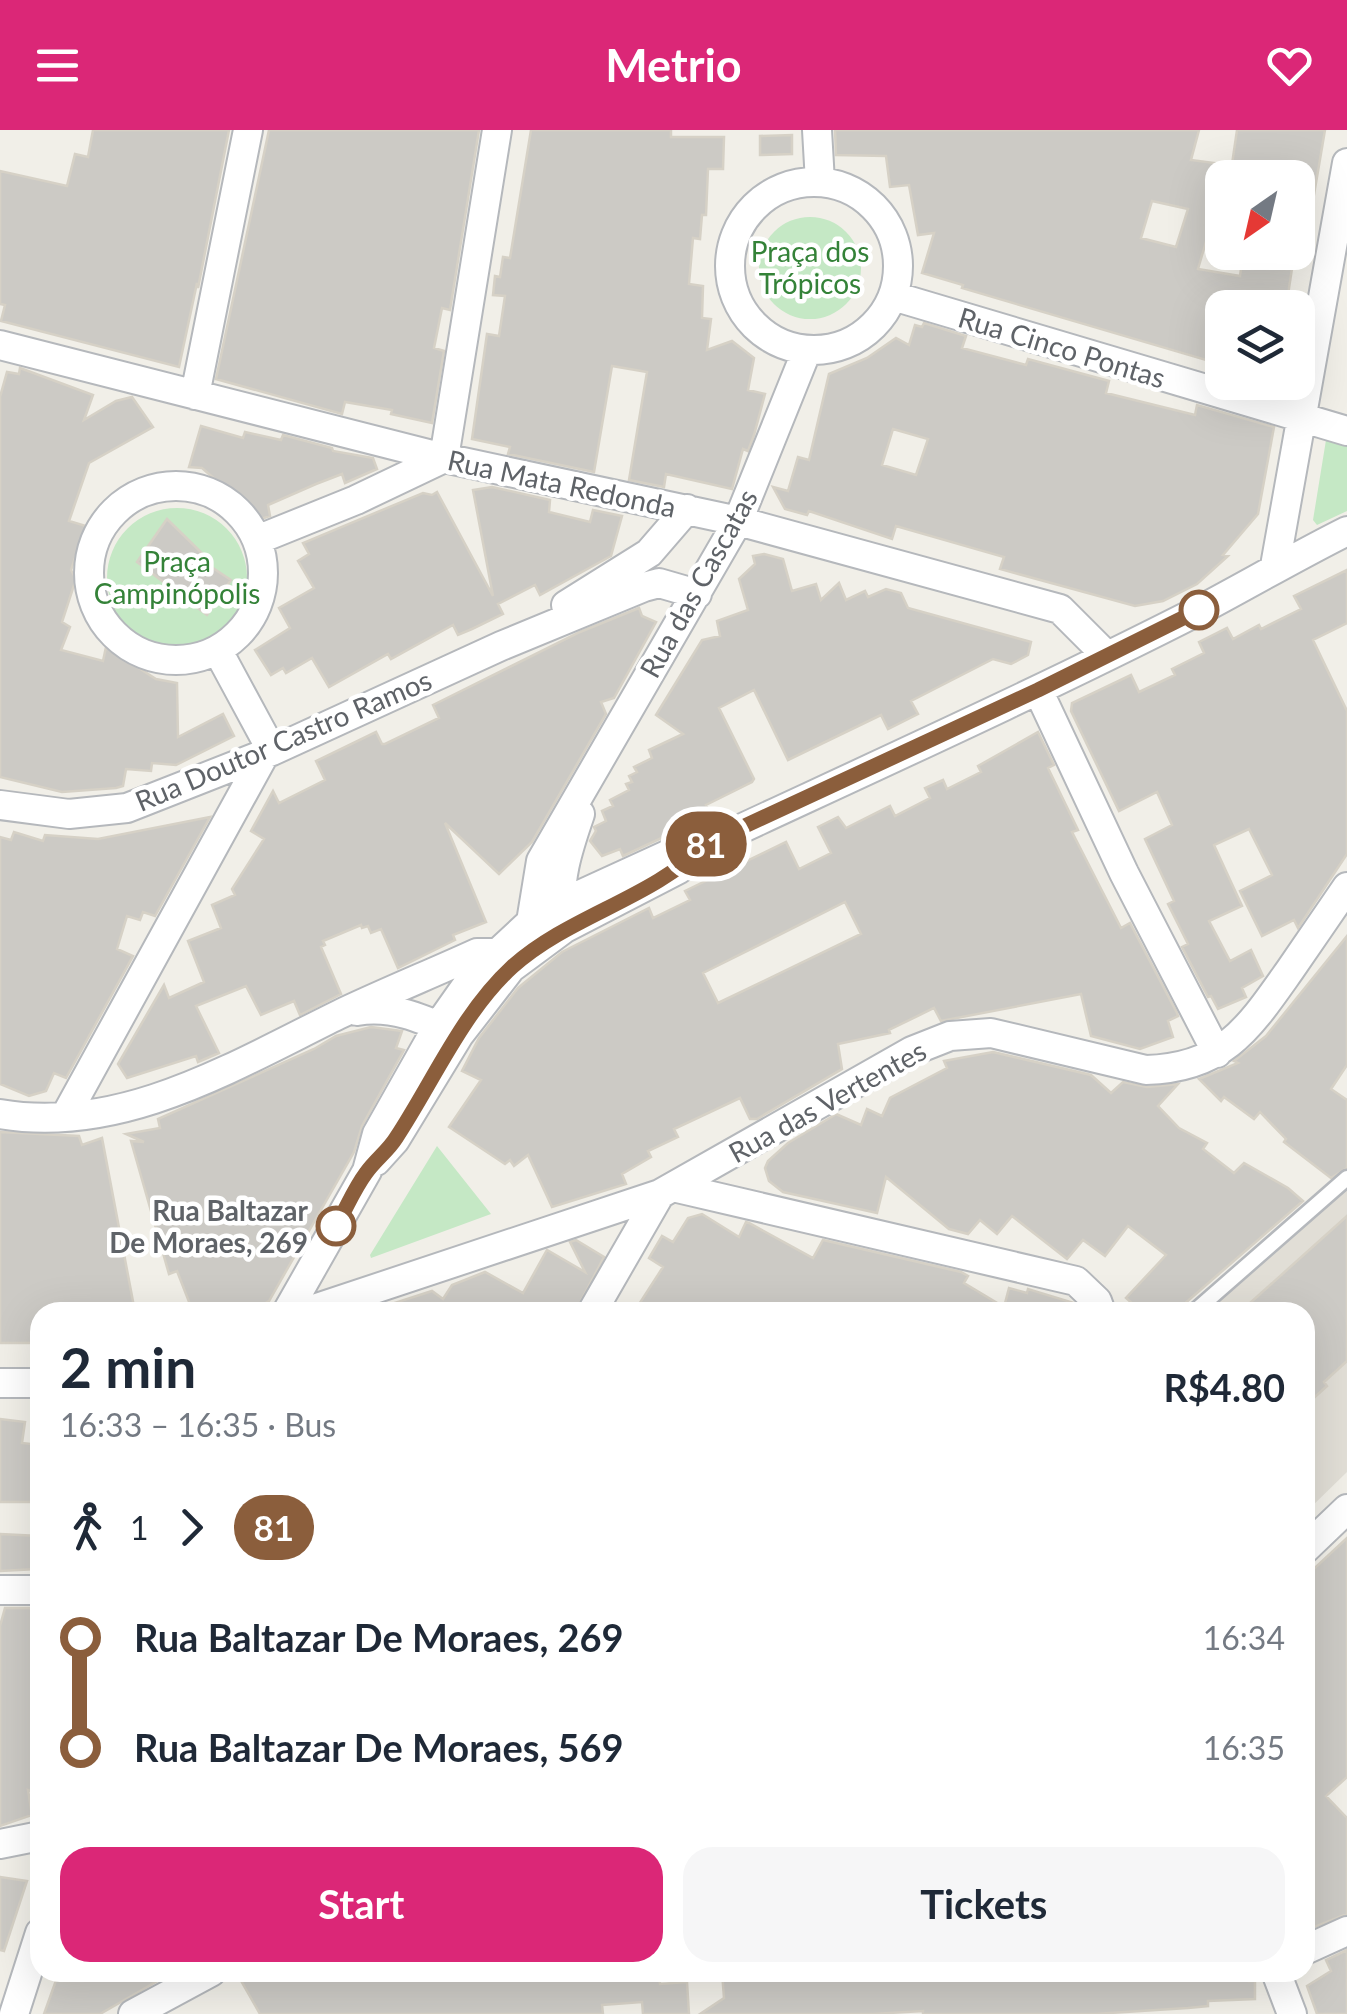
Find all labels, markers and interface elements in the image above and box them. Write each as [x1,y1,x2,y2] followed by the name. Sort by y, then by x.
[30,38,85,93] icon: menu
[605,38,742,92] text: Metrio
[1262,38,1317,93] icon: heart
[1205,160,1315,270] north arrow
[1205,160,1315,400] map controls
[751,234,869,300] park label: Praça dos Trópicos
[1205,290,1315,400] button: layers
[955,299,1169,395] street label: Rua Cinco Pontas
[445,442,679,524] street label: Rua Mata Redonda
[632,483,764,683] street label: Rua das Cascatas
[94,544,260,610] park label: Praça Campinópolis
[1180,591,1218,629] unlabelled marker
[130,662,436,818] street label: Rua Doutor Castro Ramos
[661,812,751,876] line badge: 81
[686,823,726,865] text: 81
[722,1033,932,1169] street label: Rua das Vertentes
[109,1193,309,1259] place label: Rua Baltazar De Moraes, 269
[317,1207,355,1245] marker: Rua Baltazar De Moraes, 269
[60,1334,196,1400] text: 2 min
[1163,1364,1285,1410] text: R$4.80
[60,1405,336,1444] text: 16:33 – 16:35 · Bus
[60,1500,115,1555] icon: walk
[164,1500,219,1555] icon: forward
[254,1506,294,1548] text: 81
[130,1508,149,1547] text: 1
[134,1614,624,1660] text: Rua Baltazar De Moraes, 269
[1203,1618,1285,1657] text: 16:34
[134,1724,624,1770] text: Rua Baltazar De Moraes, 569
[1203,1728,1285,1767] text: 16:35
[60,1847,663,1962] button: Start
[683,1847,1285,1962] button: Tickets

